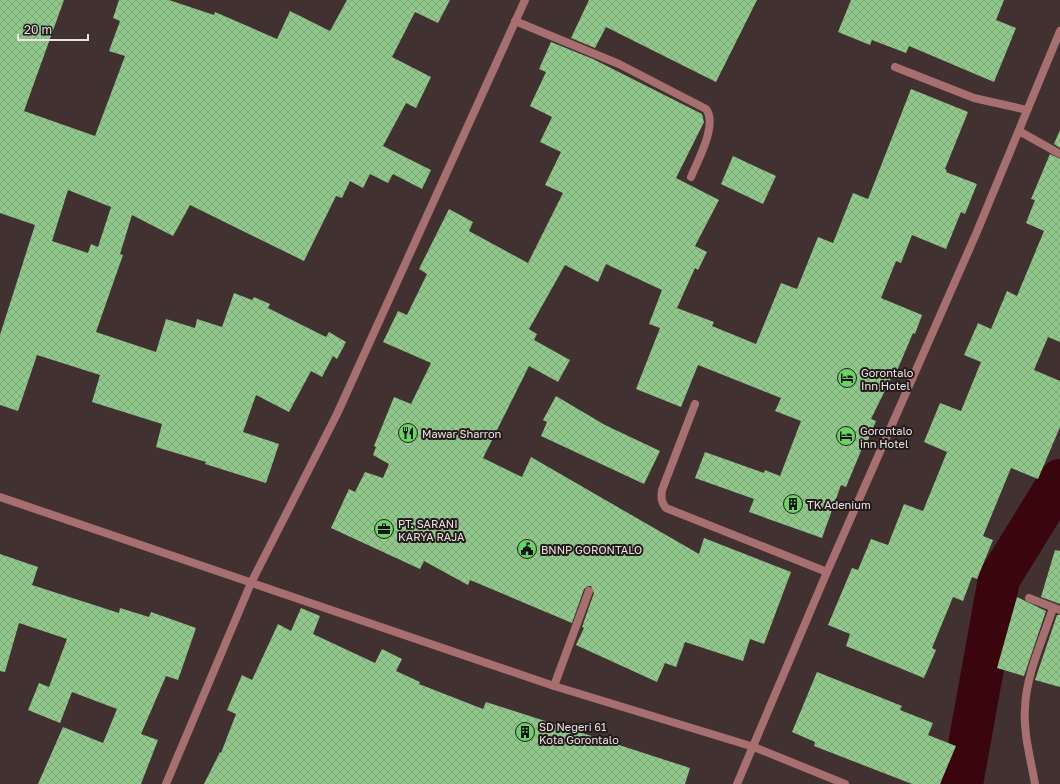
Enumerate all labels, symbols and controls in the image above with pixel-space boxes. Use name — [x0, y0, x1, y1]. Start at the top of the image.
scale bar — [18, 16, 88, 42]
text: 20 m — [24, 22, 52, 37]
place label: Gorontalo Inn Hotel — [861, 366, 914, 392]
hotel icon: Gorontalo Inn Hotel — [836, 367, 858, 389]
restaurant icon: Mawar Sharron — [397, 422, 419, 444]
place label: Gorontalo inn Hotel — [860, 424, 913, 450]
hotel icon: Gorontalo inn Hotel — [835, 425, 857, 447]
place label: Mawar Sharron — [422, 427, 501, 440]
building icon: TK Adenium — [782, 493, 804, 515]
place label: TK Adenium — [807, 498, 871, 511]
place label: PT. SARANI KARYA RAJA — [398, 517, 465, 543]
office icon: PT. SARANI KARYA RAJA — [373, 518, 395, 540]
public building icon: BNNP GORONTALO — [516, 538, 538, 560]
place label: BNNP GORONTALO — [541, 543, 642, 556]
place label: SD Negeri 61 Kota Gorontalo — [539, 720, 619, 746]
building icon: SD Negeri 61 Kota Gorontalo — [514, 721, 536, 743]

